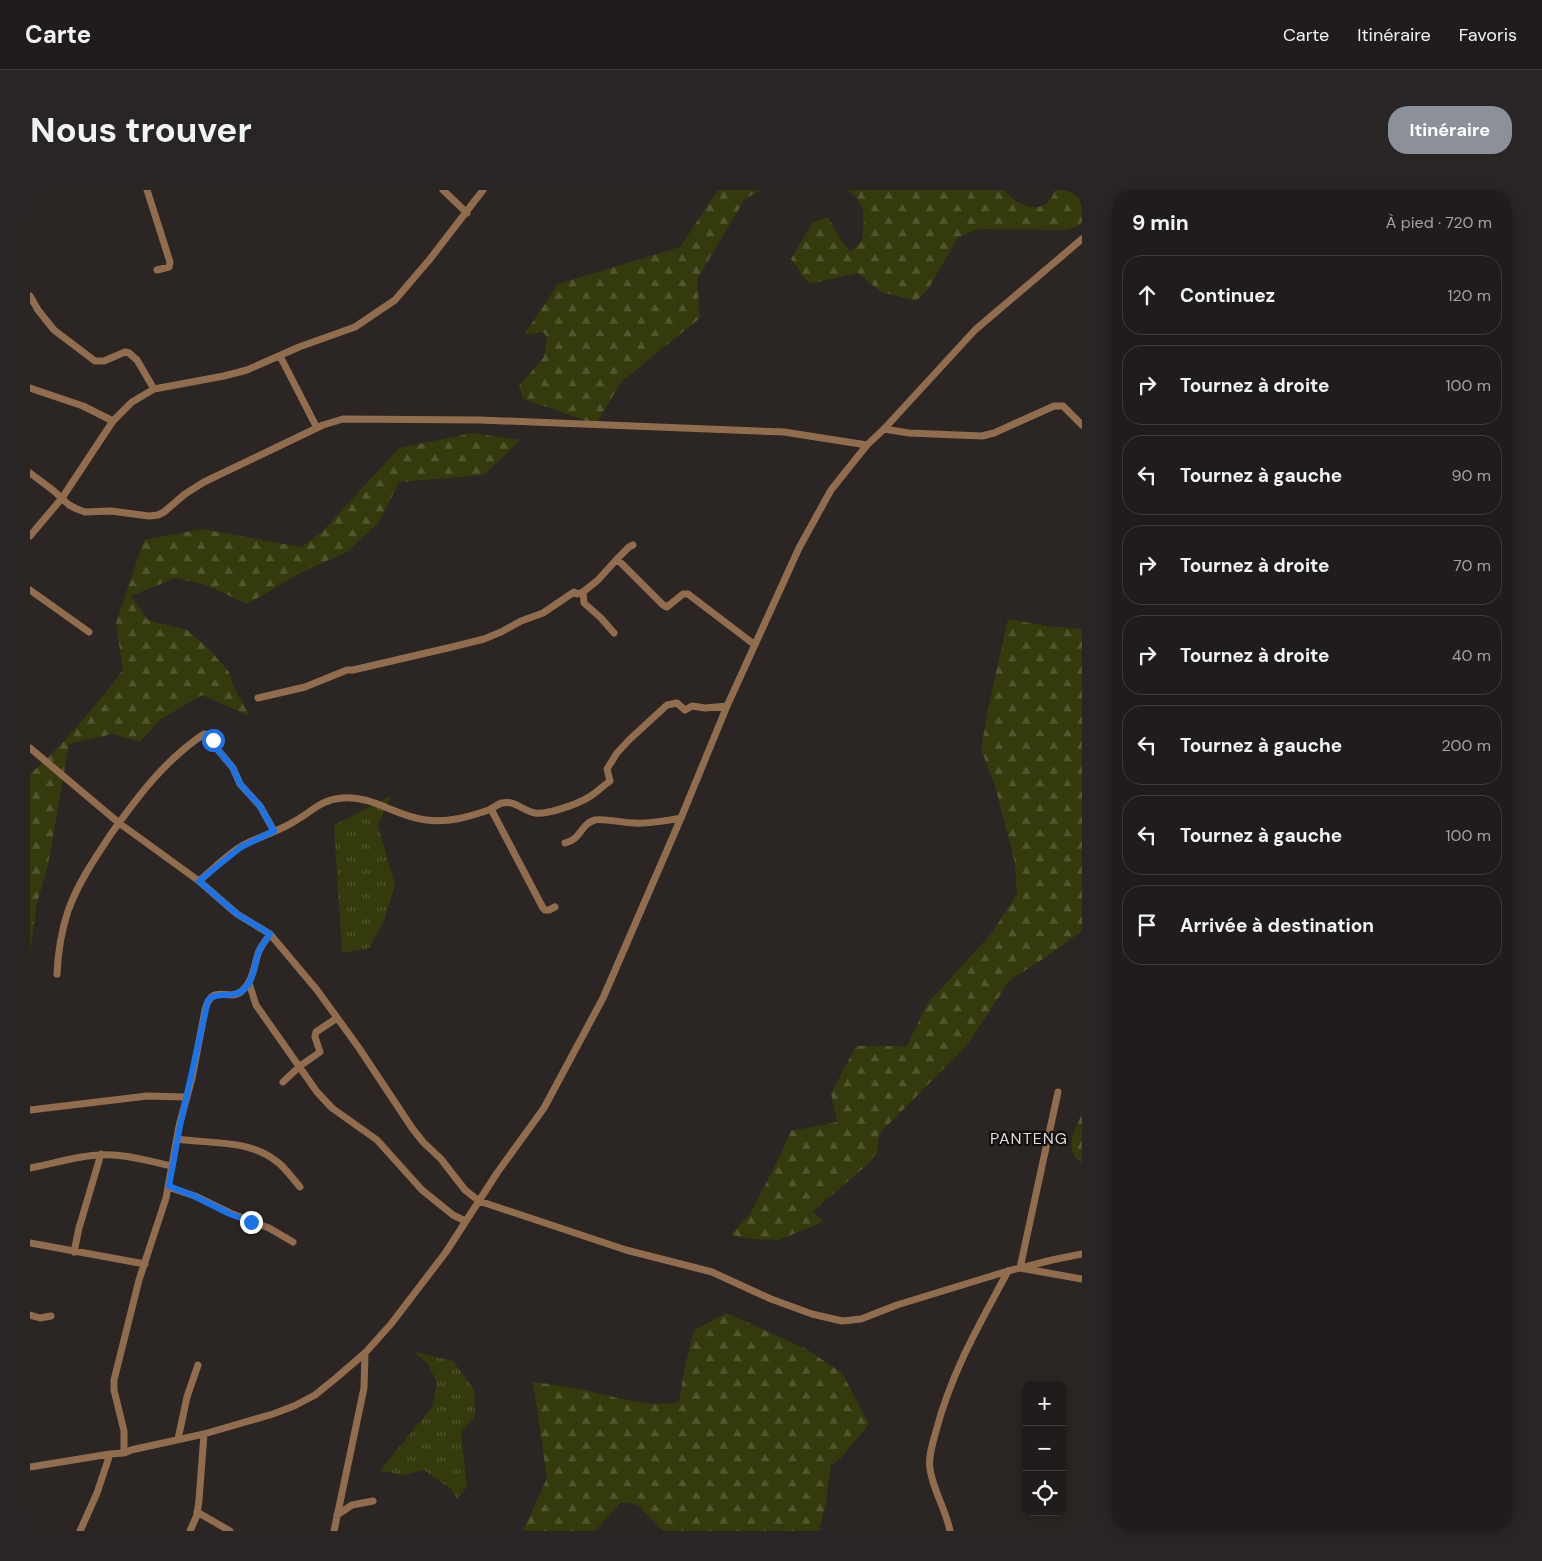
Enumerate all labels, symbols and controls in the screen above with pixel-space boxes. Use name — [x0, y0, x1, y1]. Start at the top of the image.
text: Carte — [25, 19, 91, 50]
text: Carte — [1283, 23, 1329, 47]
text: Itinéraire — [1357, 23, 1431, 47]
text: Favoris — [1459, 23, 1517, 47]
button: Itinéraire — [1388, 106, 1512, 154]
text: Nous trouver — [30, 107, 252, 153]
text: 9 min — [1132, 209, 1189, 237]
text: À pied · 720 m — [1386, 212, 1492, 233]
icon: ahead — [1133, 281, 1161, 309]
text: Continuez — [1180, 283, 1275, 308]
text: 120 m — [1447, 285, 1491, 306]
icon: right — [1133, 371, 1161, 399]
text: Tournez à droite — [1180, 373, 1330, 398]
text: 100 m — [1446, 375, 1491, 396]
icon: left — [1133, 461, 1161, 489]
text: Tournez à gauche — [1180, 463, 1342, 488]
text: 90 m — [1451, 465, 1491, 486]
icon: right — [1133, 551, 1161, 579]
text: Tournez à droite — [1180, 553, 1330, 578]
text: 70 m — [1453, 555, 1491, 576]
icon: right — [1133, 641, 1161, 669]
text: Tournez à droite — [1180, 643, 1330, 668]
text: 40 m — [1452, 645, 1491, 666]
route start — [202, 729, 225, 752]
icon: left — [1133, 731, 1161, 759]
text: Tournez à gauche — [1180, 733, 1342, 758]
text: 200 m — [1442, 735, 1491, 756]
icon: left — [1133, 821, 1161, 849]
text: Tournez à gauche — [1180, 823, 1342, 848]
text: 100 m — [1446, 825, 1491, 846]
icon: arrive — [1133, 911, 1161, 939]
text: Arrivée à destination — [1180, 913, 1374, 938]
district label: PANTENG — [990, 1128, 1068, 1149]
route end — [240, 1211, 263, 1234]
map controls — [1022, 1381, 1067, 1516]
button: + — [1022, 1381, 1067, 1426]
button: − — [1022, 1426, 1067, 1471]
button: locate — [1022, 1471, 1067, 1516]

